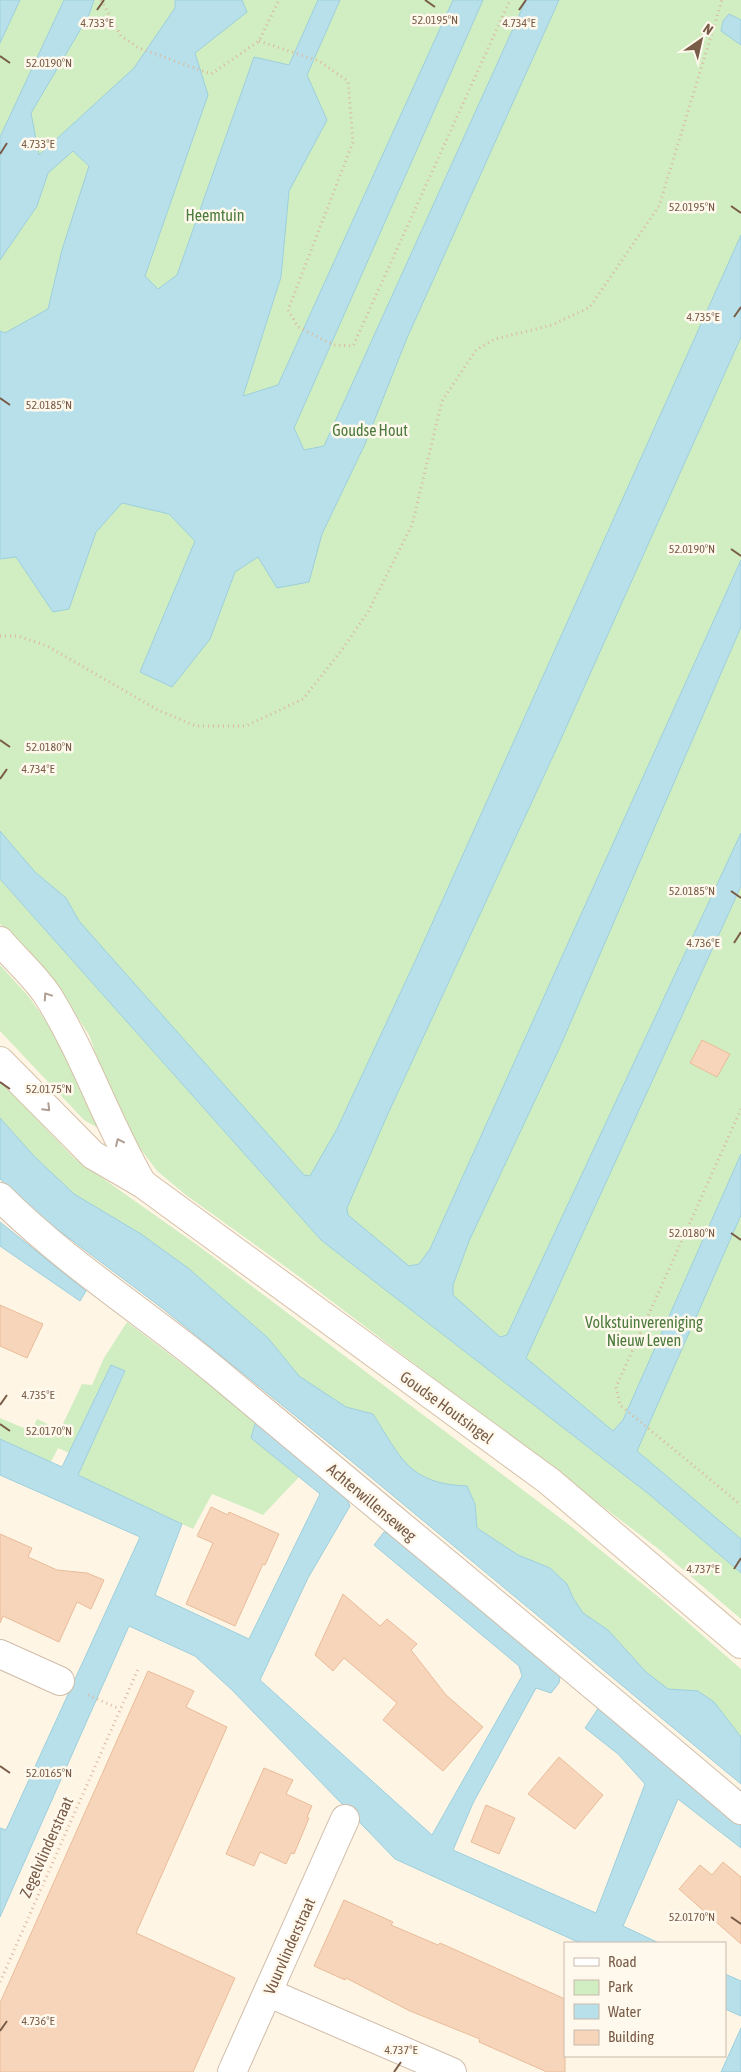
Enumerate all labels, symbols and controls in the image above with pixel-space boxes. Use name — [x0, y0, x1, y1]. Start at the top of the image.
text: 52.0195°N — [412, 13, 458, 27]
north arrow — [676, 15, 726, 65]
text: 4.733°E — [80, 16, 114, 30]
text: 4.734°E — [502, 16, 536, 30]
text: N — [700, 20, 716, 38]
text: 52.0190°N — [26, 56, 72, 70]
text: 4.733°E — [21, 137, 55, 151]
text: 52.0195°N — [669, 200, 715, 214]
park label: Heemtuin — [185, 206, 245, 224]
text: 4.735°E — [686, 310, 720, 324]
text: 52.0185°N — [26, 398, 72, 412]
park label: Goudse Hout — [332, 421, 408, 439]
text: 52.0190°N — [669, 542, 715, 556]
text: 52.0180°N — [26, 740, 72, 754]
text: 4.734°E — [21, 762, 55, 776]
text: 52.0185°N — [669, 884, 715, 898]
text: 4.736°E — [686, 936, 720, 950]
one-way arrow — [44, 993, 53, 1002]
text: 52.0175°N — [26, 1082, 72, 1096]
one-way arrow — [41, 1102, 50, 1111]
one-way arrow — [114, 1138, 125, 1147]
text: 52.0180°N — [669, 1226, 715, 1240]
park label: Volkstuinvereniging Nieuw Leven — [585, 1313, 703, 1349]
street label: Goudse Houtsingel — [396, 1367, 498, 1448]
text: 4.735°E — [21, 1388, 55, 1402]
text: 52.0170°N — [26, 1424, 72, 1438]
street label: Achterwillenseweg — [323, 1459, 420, 1545]
text: 4.737°E — [686, 1562, 720, 1576]
text: 52.0165°N — [26, 1766, 72, 1780]
street label: Zegelvlinderstraat — [16, 1793, 77, 1901]
street label: Vuurvlinderstraat — [260, 1895, 318, 1997]
text: 52.0170°N — [669, 1910, 715, 1924]
legend — [564, 1942, 726, 2057]
text: Road — [608, 1953, 637, 1970]
text: Park — [608, 1978, 633, 1995]
text: Water — [608, 2003, 641, 2020]
text: 4.736°E — [21, 2014, 55, 2028]
text: Building — [608, 2028, 654, 2045]
text: 4.737°E — [384, 2043, 418, 2057]

